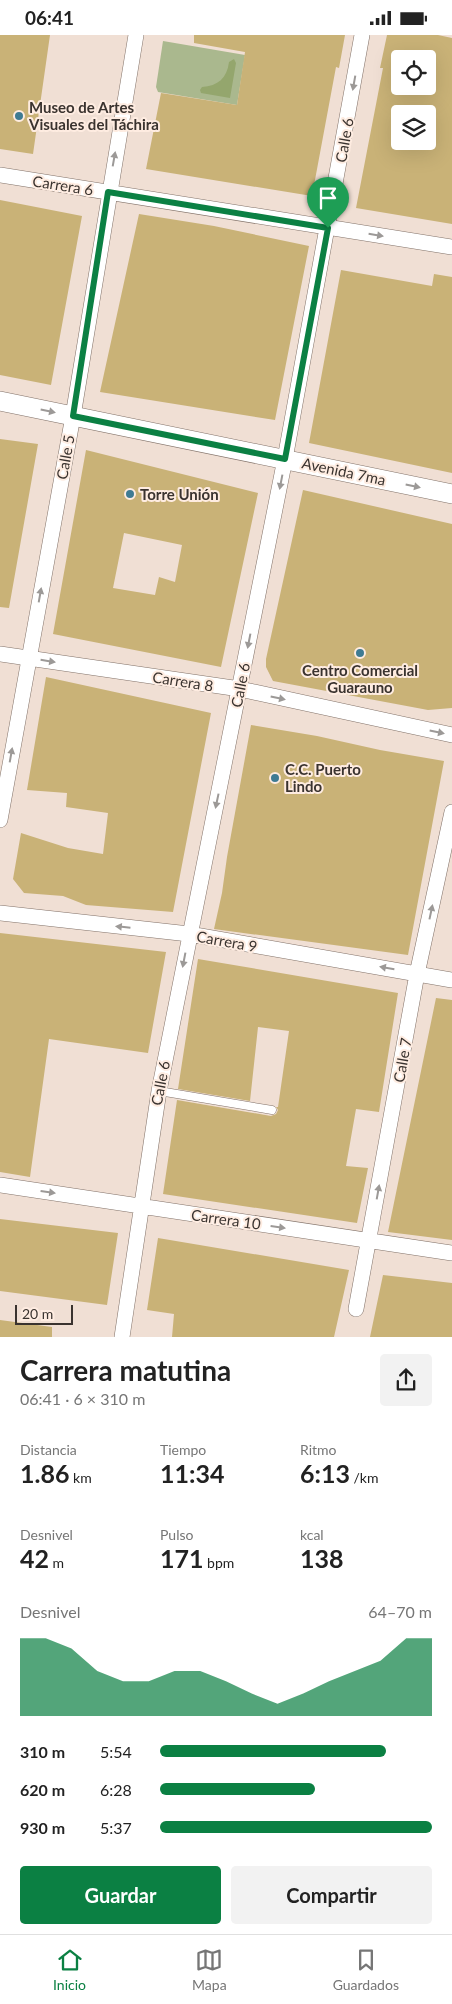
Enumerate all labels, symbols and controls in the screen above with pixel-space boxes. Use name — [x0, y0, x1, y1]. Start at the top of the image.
text: 06:41 — [25, 6, 74, 29]
map controls — [391, 50, 436, 150]
button: locate — [391, 50, 436, 95]
one-way arrow — [349, 75, 357, 91]
place label: Museo de Artes Visuales del Táchira — [28, 98, 159, 133]
button: layers — [391, 105, 436, 150]
marker: Museo de Artes Visuales del Táchira — [13, 110, 25, 122]
street label: Calle 6 — [331, 116, 357, 164]
one-way arrow — [111, 150, 119, 166]
street label: Carrera 6 — [31, 171, 95, 199]
pin — [307, 177, 349, 228]
icon: arrive — [314, 184, 342, 212]
one-way arrow — [369, 232, 385, 240]
one-way arrow — [40, 407, 56, 415]
street label: Calle 5 — [52, 433, 78, 481]
street label: Avenida 7ma — [300, 453, 388, 489]
one-way arrow — [276, 474, 284, 490]
one-way arrow — [405, 482, 420, 490]
place label: Torre Unión — [140, 485, 219, 503]
marker: Torre Unión — [124, 488, 136, 500]
one-way arrow — [36, 586, 44, 602]
one-way arrow — [245, 634, 253, 649]
marker: Centro Comercial Guarauno — [354, 647, 366, 659]
one-way arrow — [41, 657, 57, 665]
street label: Calle 6 — [227, 661, 253, 709]
place label: Centro Comercial Guarauno — [302, 661, 418, 696]
street label: Carrera 8 — [151, 667, 215, 695]
one-way arrow — [270, 694, 286, 702]
one-way arrow — [429, 728, 444, 736]
one-way arrow — [8, 746, 16, 762]
place label: C.C. Puerto Lindo — [285, 760, 361, 795]
marker: C.C. Puerto Lindo — [269, 772, 281, 784]
one-way arrow — [212, 793, 220, 809]
one-way arrow — [427, 904, 435, 920]
one-way arrow — [114, 923, 130, 931]
street label: Carrera 9 — [195, 927, 259, 955]
one-way arrow — [180, 952, 188, 967]
one-way arrow — [378, 964, 394, 972]
street label: Calle 7 — [389, 1036, 415, 1084]
street label: Calle 6 — [147, 1059, 173, 1107]
one-way arrow — [374, 1184, 382, 1200]
one-way arrow — [41, 1189, 57, 1197]
street label: Carrera 10 — [190, 1205, 262, 1233]
one-way arrow — [271, 1223, 287, 1231]
scale bar — [15, 1301, 72, 1325]
text: 20 m — [22, 1305, 53, 1322]
text: Carrera matutina — [20, 1353, 231, 1387]
button: share — [380, 1354, 432, 1406]
text: 06:41 · 6 × 310 m — [20, 1389, 145, 1408]
text: Distancia — [20, 1441, 77, 1458]
text: Tiempo — [160, 1441, 206, 1458]
text: Ritmo — [300, 1441, 337, 1458]
text: 1.86 — [20, 1458, 69, 1488]
text: 11:34 — [160, 1458, 224, 1488]
text: 6:13 — [300, 1458, 350, 1488]
text: km — [69, 1469, 92, 1486]
text: /km — [350, 1469, 379, 1486]
text: Desnivel — [20, 1526, 73, 1543]
text: Pulso — [160, 1526, 193, 1543]
text: kcal — [300, 1526, 324, 1543]
text: 42 — [20, 1543, 49, 1573]
text: 171 — [160, 1543, 204, 1573]
text: 138 — [300, 1543, 344, 1573]
text: m — [49, 1554, 64, 1571]
text: bpm — [204, 1554, 234, 1571]
text: Desnivel — [20, 1602, 80, 1621]
text: 64–70 m — [368, 1602, 432, 1621]
text: 310 m — [20, 1742, 65, 1761]
text: 5:54 — [100, 1742, 132, 1761]
text: 620 m — [20, 1780, 65, 1799]
text: 6:28 — [100, 1780, 132, 1799]
text: 930 m — [20, 1818, 65, 1837]
text: 5:37 — [100, 1818, 132, 1837]
button: Guardar — [20, 1866, 221, 1924]
button: Compartir — [231, 1866, 432, 1924]
tab: Inicio — [53, 1946, 86, 1993]
tab: Mapa — [192, 1946, 227, 1993]
tab: Guardados — [333, 1946, 399, 1993]

